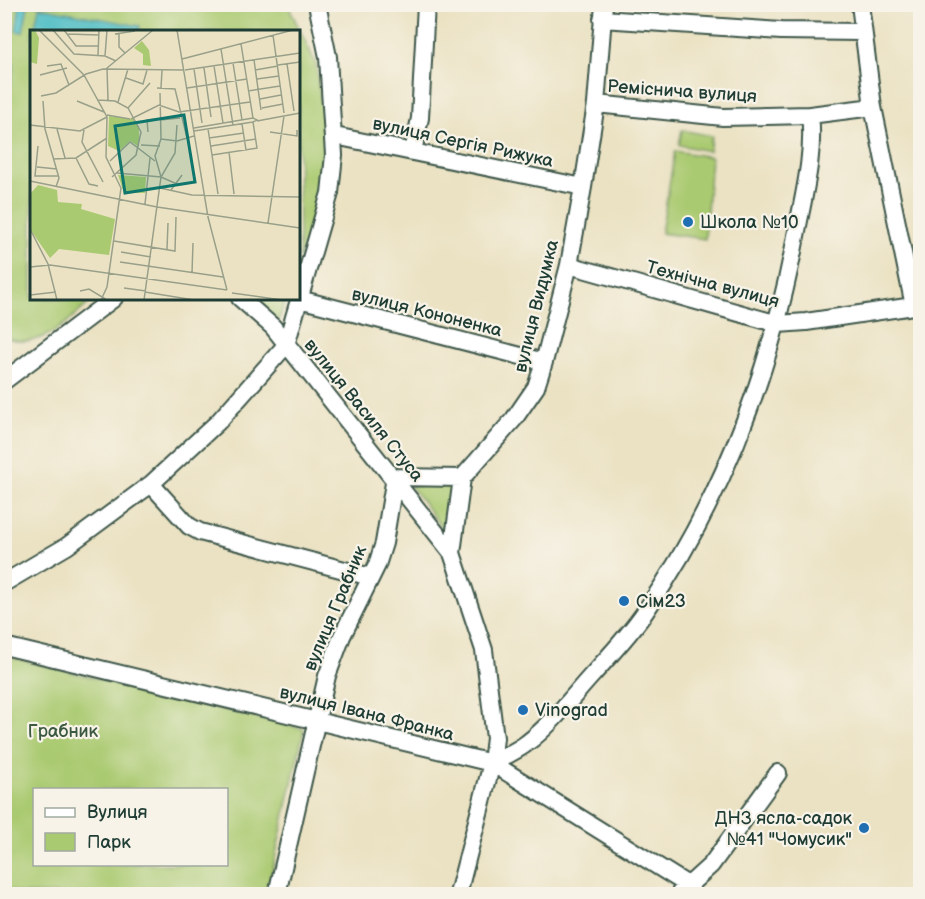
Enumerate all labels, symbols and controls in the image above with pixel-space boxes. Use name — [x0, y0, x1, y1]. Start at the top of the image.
inset map — [30, 30, 300, 300]
street label: Реміснича вулиця — [606, 76, 758, 107]
street label: вулиця Сергія Рижука — [371, 113, 556, 172]
place label: Школа №10 — [700, 212, 799, 233]
marker: Школа №10 — [681, 215, 695, 229]
street label: вулиця Видумка — [510, 237, 563, 375]
street label: Технічна вулиця — [644, 257, 782, 312]
street label: вулиця Кононенка — [349, 284, 505, 341]
street label: вулиця Василя Стуса — [300, 335, 428, 486]
street label: вулиця Грабник — [300, 542, 371, 674]
place label: Сім23 — [636, 591, 686, 612]
marker: Сім23 — [617, 594, 631, 608]
street label: вулиця Івана Франка — [277, 682, 457, 745]
place label: Vinograd — [535, 700, 608, 721]
marker: Vinograd — [516, 703, 530, 717]
park label: Грабник — [28, 721, 99, 742]
legend — [33, 788, 228, 866]
text: Вулиця — [87, 802, 148, 823]
place label: ДНЗ ясла-садок №41 "Чомусик" — [715, 808, 852, 850]
marker: ДНЗ ясла-садок №41 "Чомусик" — [857, 821, 871, 835]
text: Парк — [87, 832, 131, 853]

